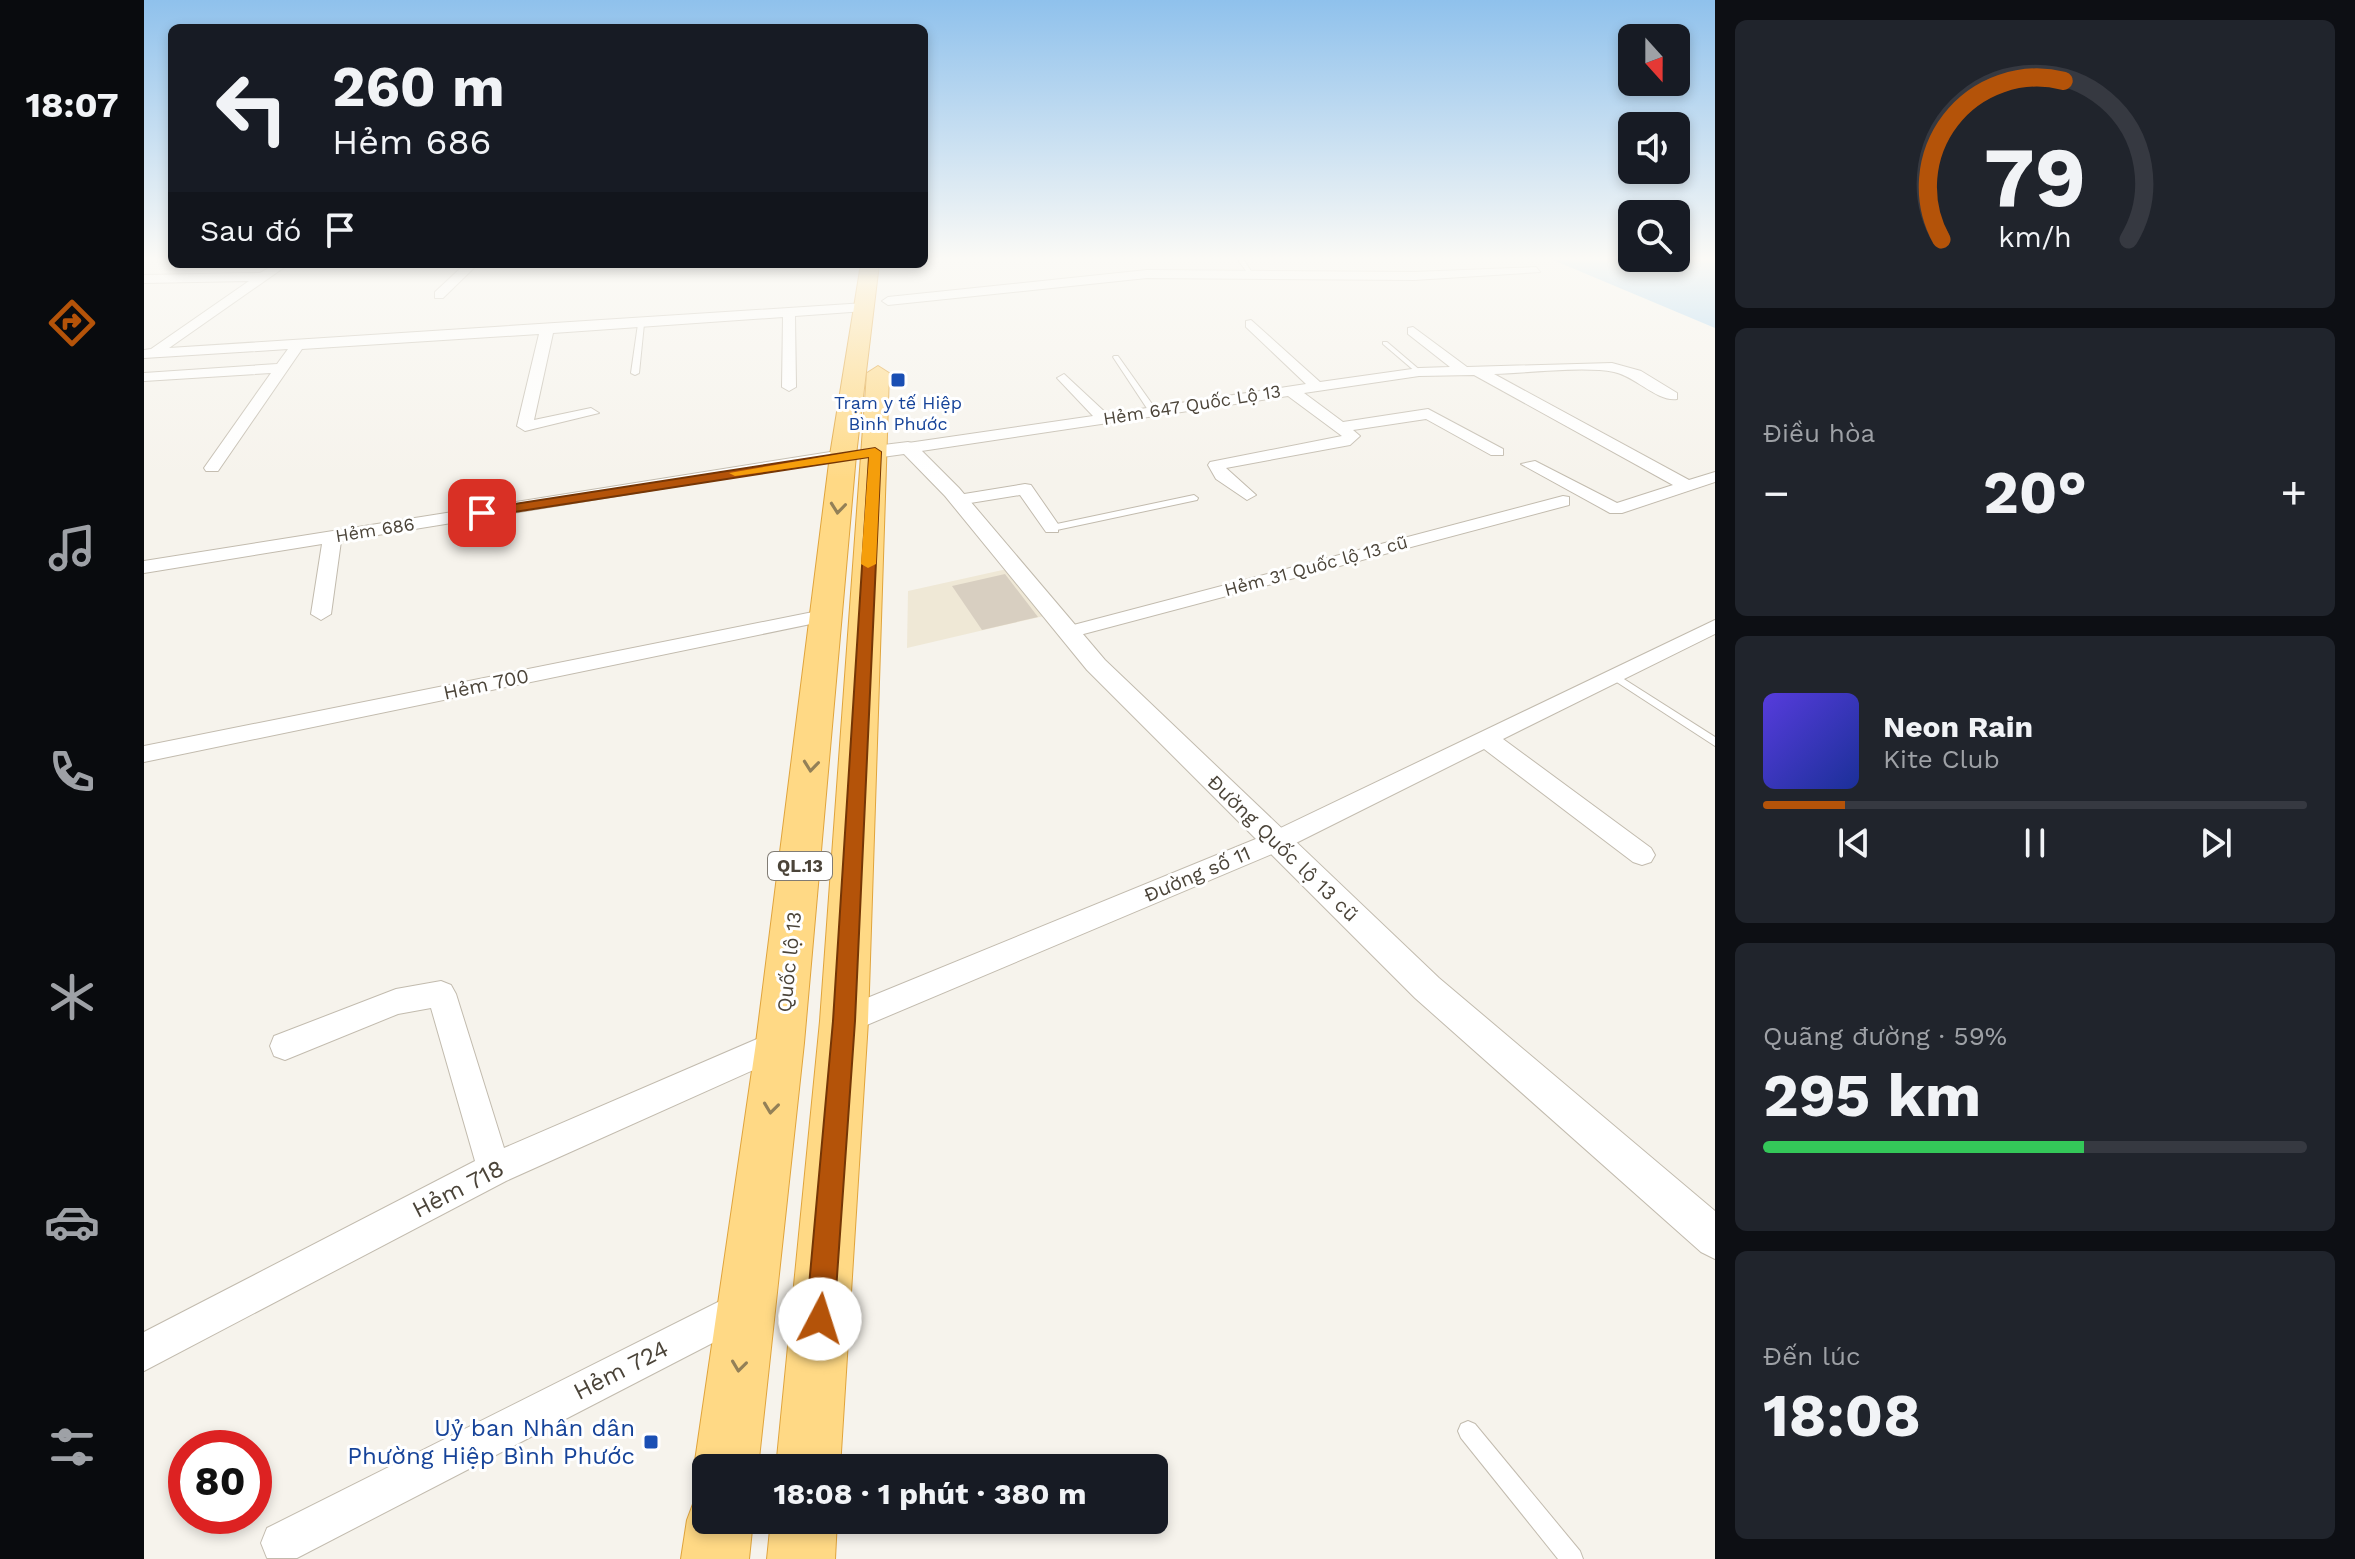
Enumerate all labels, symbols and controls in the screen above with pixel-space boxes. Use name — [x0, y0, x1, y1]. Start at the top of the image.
north arrow — [1618, 24, 1690, 96]
map controls — [1618, 24, 1690, 272]
text: 260 m — [332, 54, 505, 120]
icon: left — [200, 56, 304, 160]
text: 18:07 — [25, 84, 119, 126]
button: sound — [1618, 112, 1690, 184]
text: Hẻm 686 — [332, 121, 491, 163]
text: 79 — [1984, 128, 2086, 225]
button: search — [1618, 200, 1690, 272]
icon: arrive — [318, 208, 362, 252]
text: Sau đó — [200, 213, 302, 248]
text: km/h — [1998, 220, 2072, 254]
icon: directions — [44, 295, 100, 351]
marker: Trạm y tế Hiệp Bình Phước — [889, 371, 907, 389]
street label: Hẻm 647 Quốc Lộ 13 — [1102, 380, 1282, 429]
place label: Trạm y tế Hiệp Bình Phước — [834, 392, 962, 434]
text: Điều hòa — [1763, 418, 1875, 448]
text: 20° — [1983, 457, 2087, 528]
text: − — [1763, 467, 1790, 519]
text: + — [2280, 467, 2307, 519]
pin — [448, 479, 516, 547]
icon: arrive — [460, 491, 504, 535]
one-way arrow — [830, 502, 847, 515]
street label: Hẻm 686 — [334, 513, 416, 546]
icon: music — [44, 520, 100, 576]
street label: Hẻm 31 Quốc lộ 13 cũ — [1222, 531, 1410, 600]
street label: Hẻm 700 — [441, 663, 531, 705]
text: Neon Rain — [1883, 709, 2033, 744]
icon: phone — [44, 744, 100, 800]
text: Kite Club — [1883, 744, 2000, 774]
one-way arrow — [802, 760, 819, 773]
street label: Đường Quốc lộ 13 cũ — [1203, 770, 1363, 926]
icon: previous — [1832, 821, 1876, 865]
icon: pause — [2013, 821, 2057, 865]
icon: next — [2194, 821, 2238, 865]
street label: Đường số 11 — [1140, 841, 1254, 907]
road number: QL.13 — [768, 852, 832, 880]
street label: Quốc lộ 13 — [772, 910, 806, 1014]
icon: climate — [44, 969, 100, 1025]
text: Quãng đường · 59% — [1763, 1021, 2007, 1051]
text: 295 km — [1763, 1060, 1981, 1131]
one-way arrow — [763, 1102, 780, 1115]
street label: Hẻm 718 — [408, 1154, 508, 1224]
icon: car — [44, 1194, 100, 1250]
position arrow — [778, 1277, 862, 1361]
street label: Hẻm 724 — [569, 1334, 673, 1406]
text: Đến lúc — [1763, 1341, 1861, 1371]
one-way arrow — [730, 1360, 747, 1373]
text: 18:08 — [1763, 1380, 1921, 1451]
place label: Uỷ ban Nhân dân Phường Hiệp Bình Phước — [347, 1414, 635, 1470]
icon: filters — [44, 1419, 100, 1475]
speed limit sign: 80 — [168, 1430, 272, 1534]
marker: Uỷ ban Nhân dân Phường Hiệp Bình Phước — [642, 1433, 660, 1451]
text: 18:08 · 1 phút · 380 m — [774, 1476, 1086, 1511]

